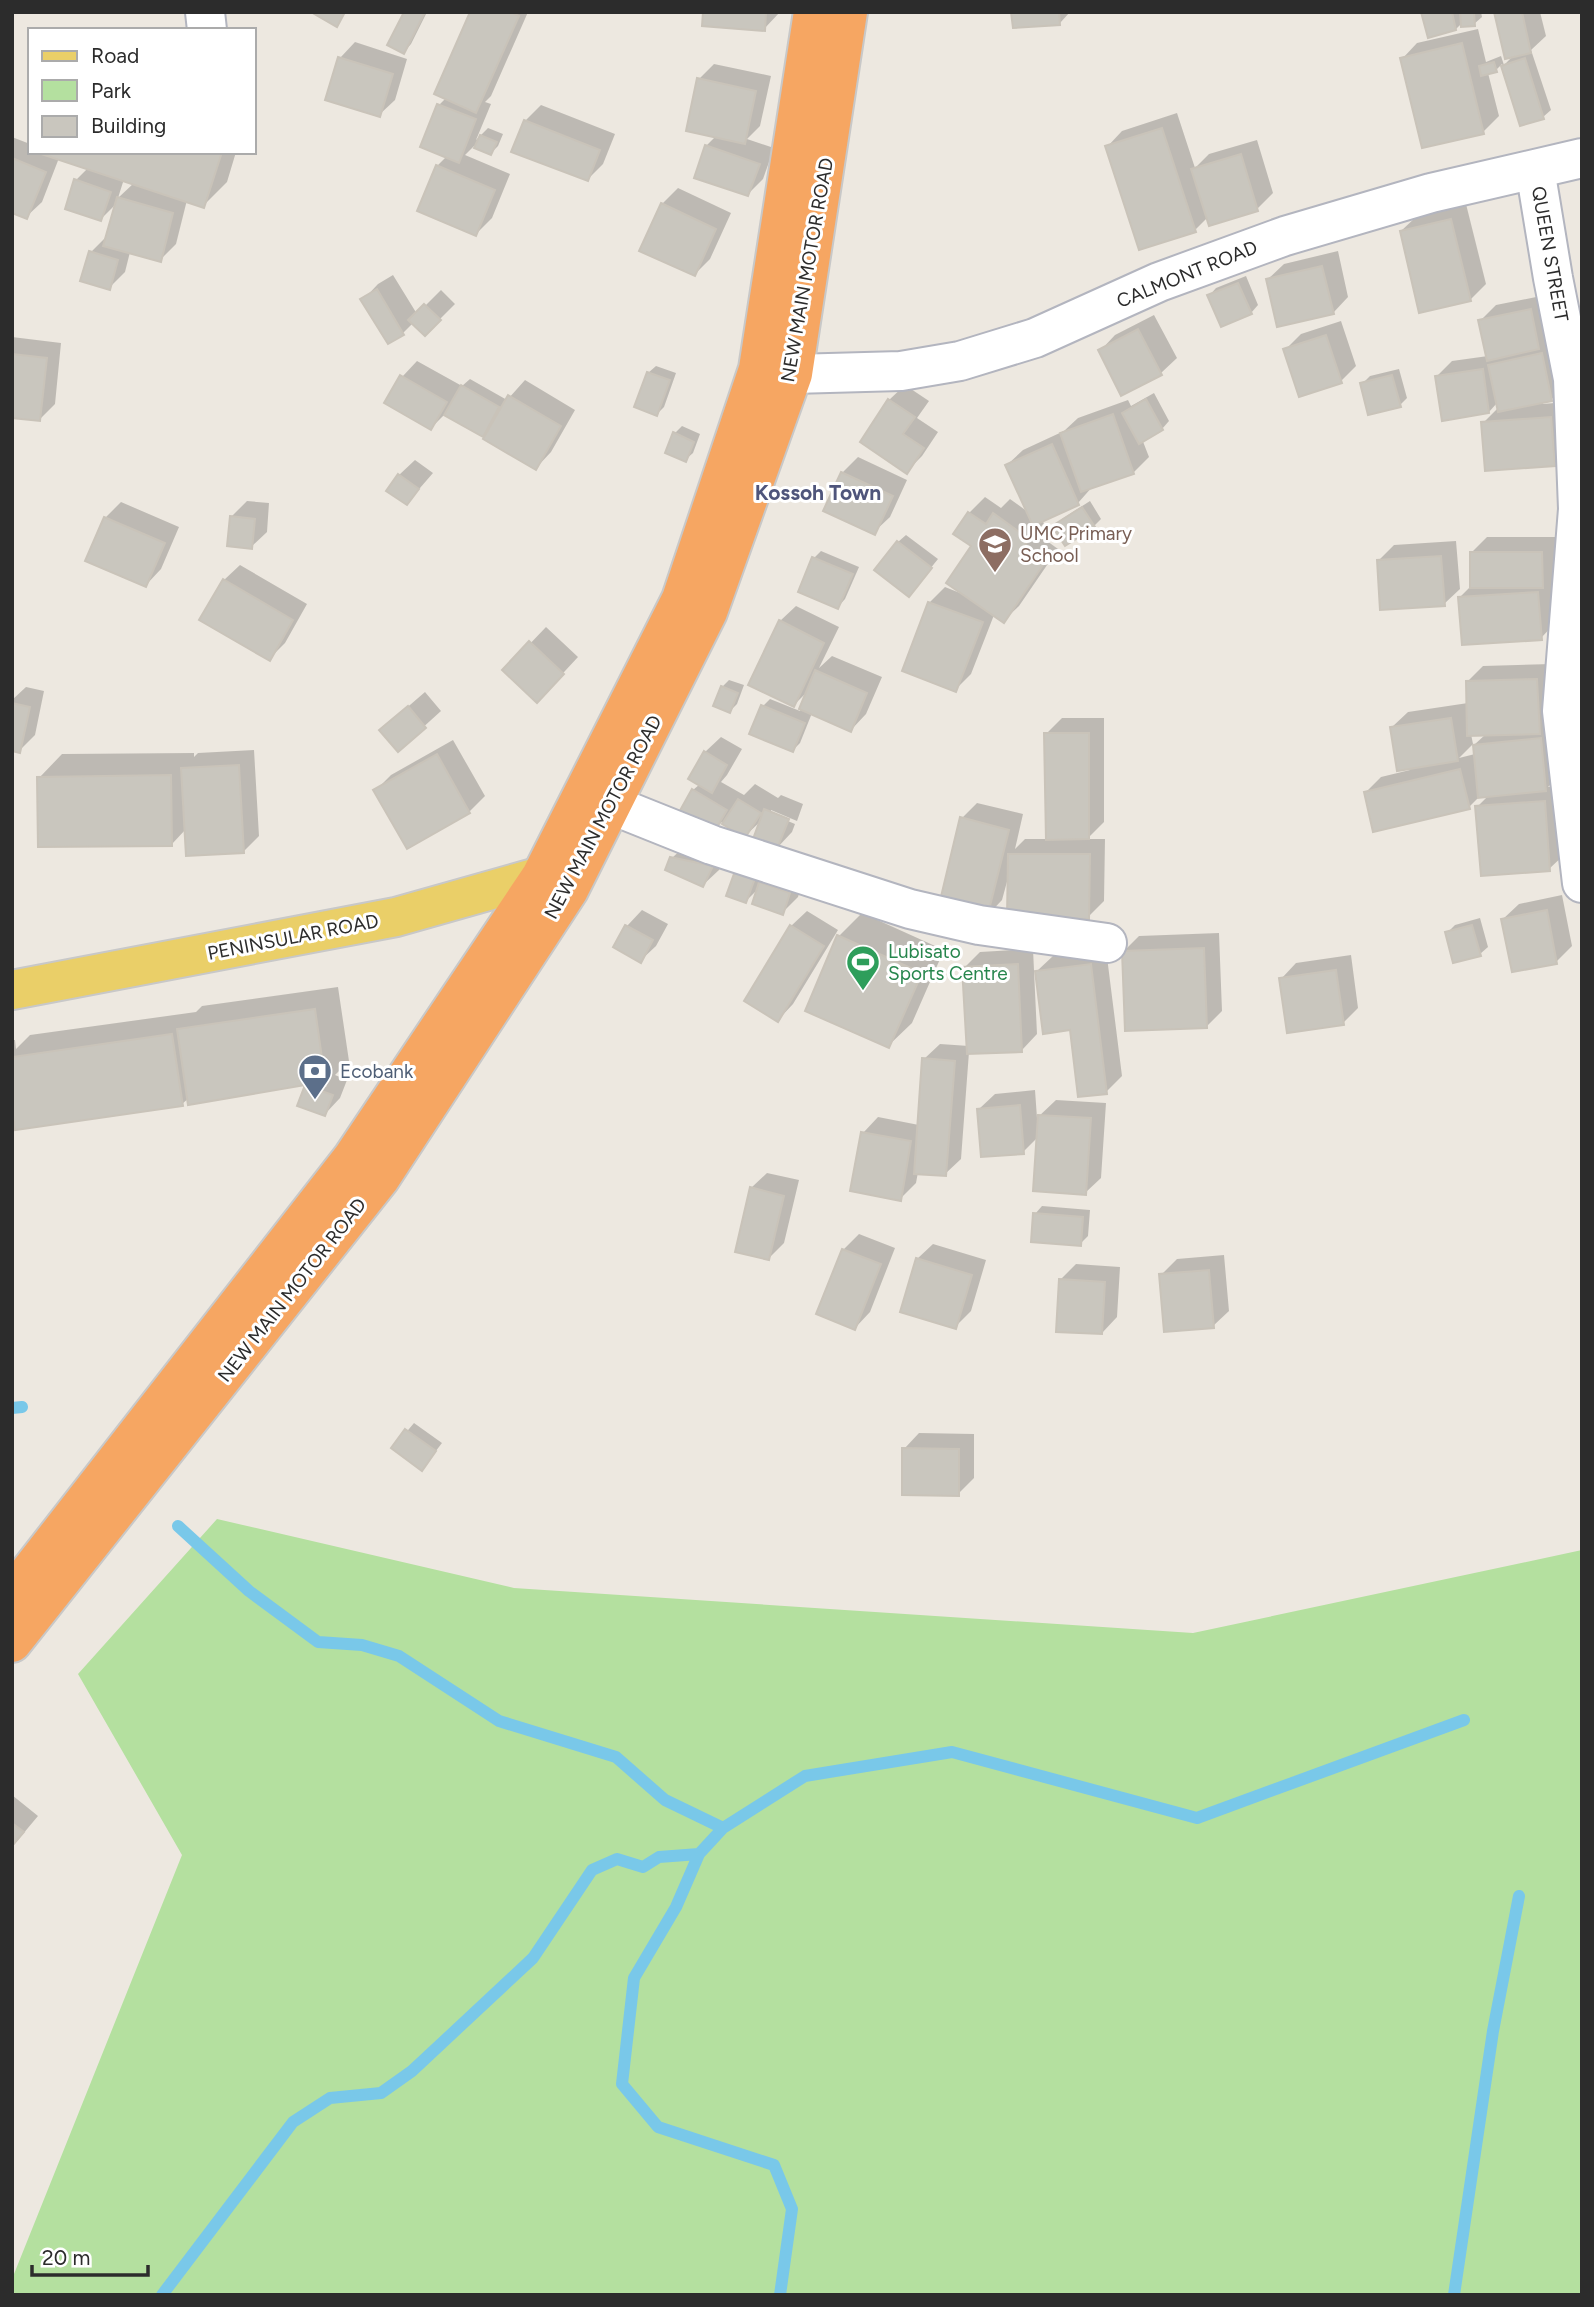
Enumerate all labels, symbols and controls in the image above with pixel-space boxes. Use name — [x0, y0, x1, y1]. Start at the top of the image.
legend — [28, 28, 256, 154]
text: Road — [91, 43, 139, 68]
text: Park — [91, 78, 132, 103]
text: Building — [91, 113, 166, 138]
street label: NEW MAIN MOTOR ROAD — [776, 156, 838, 384]
street label: QUEEN STREET — [1527, 184, 1573, 324]
street label: CALMONT ROAD — [1113, 235, 1261, 313]
district label: Kossoh Town — [755, 480, 881, 505]
place label: UMC Primary School — [1020, 522, 1132, 567]
school or university icon: UMC Primary School — [976, 525, 1014, 574]
street label: NEW MAIN MOTOR ROAD — [539, 711, 667, 923]
street label: PENINSULAR ROAD — [205, 909, 381, 965]
place label: Lubisato Sports Centre — [888, 940, 1008, 985]
sports icon: Lubisato Sports Centre — [844, 943, 882, 992]
bank icon: Ecobank — [296, 1052, 334, 1101]
place label: Ecobank — [340, 1060, 414, 1083]
street label: NEW MAIN MOTOR ROAD — [213, 1193, 371, 1387]
scale bar — [32, 2234, 147, 2278]
text: 20 m — [42, 2245, 90, 2270]

